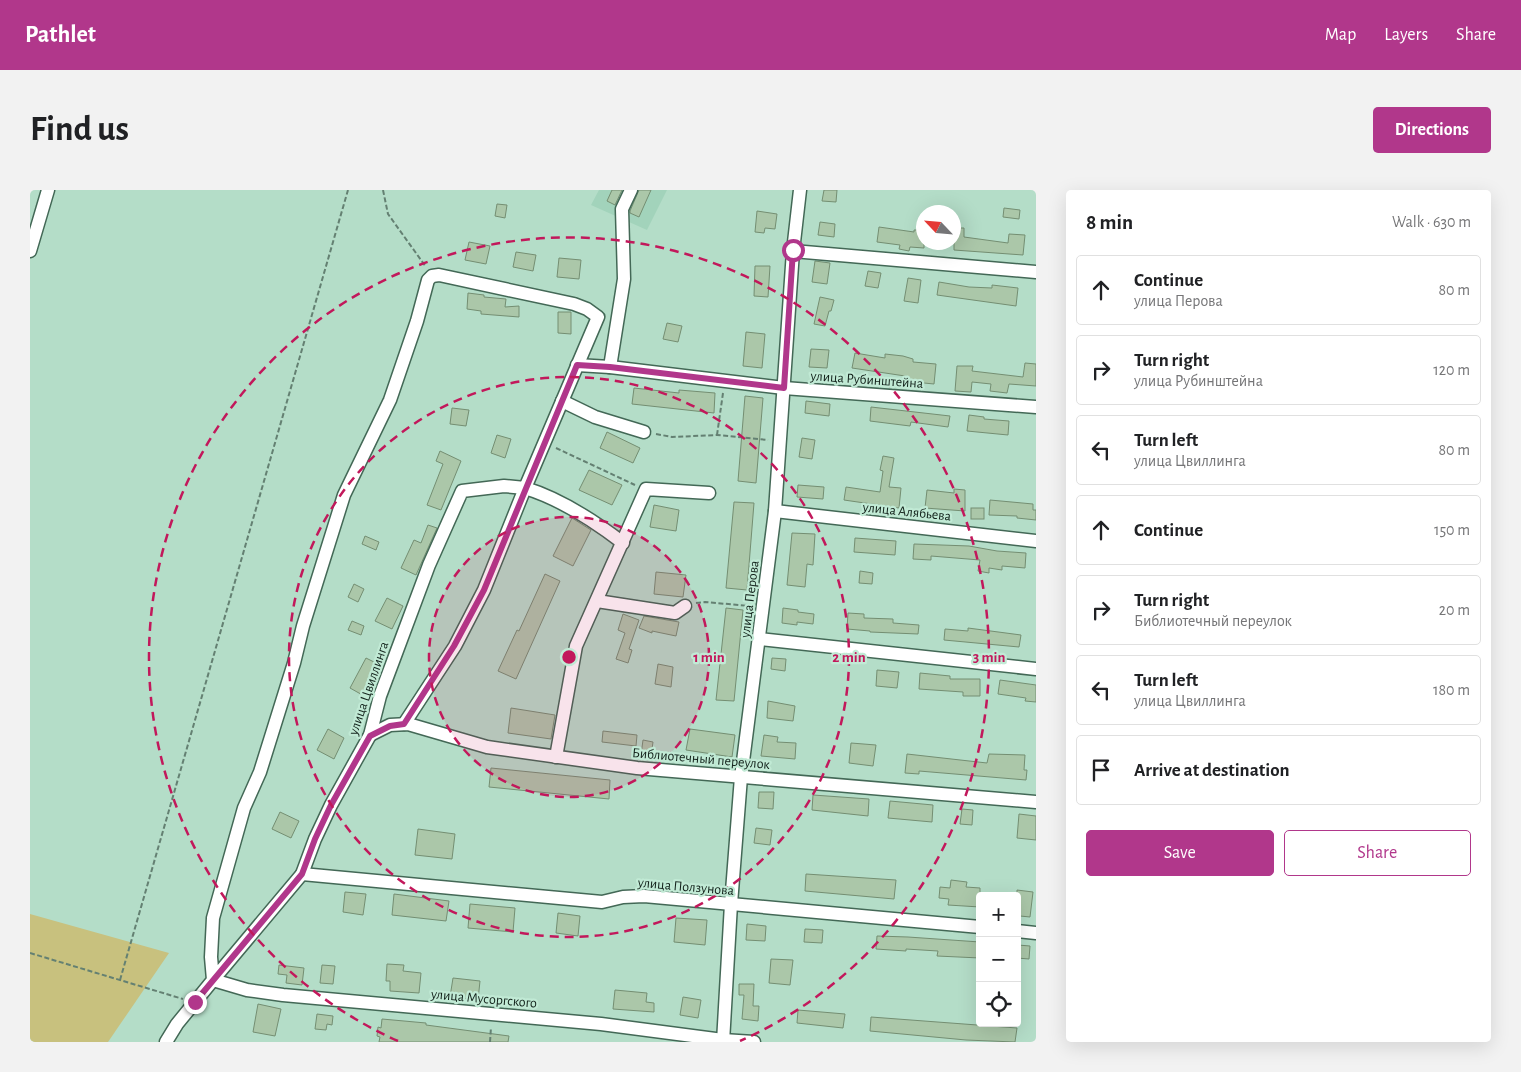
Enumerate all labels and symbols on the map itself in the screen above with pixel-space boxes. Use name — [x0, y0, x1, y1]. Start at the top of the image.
north arrow — [916, 205, 961, 250]
route start — [782, 239, 805, 262]
street label: улица Рубинштейна — [809, 369, 924, 391]
street label: улица Алябьева — [861, 500, 952, 524]
street label: улица Перова — [738, 559, 762, 640]
street label: улица Цвиллинга — [346, 639, 392, 738]
centre of rings — [560, 648, 578, 666]
text: 1 min — [693, 650, 725, 665]
text: 2 min — [832, 650, 866, 665]
text: 3 min — [973, 650, 1005, 665]
street label: Библиотечный переулок — [631, 746, 771, 772]
street label: улица Ползунова — [636, 876, 735, 898]
street label: улица Мусоргского — [429, 987, 538, 1011]
route end — [184, 991, 207, 1014]

